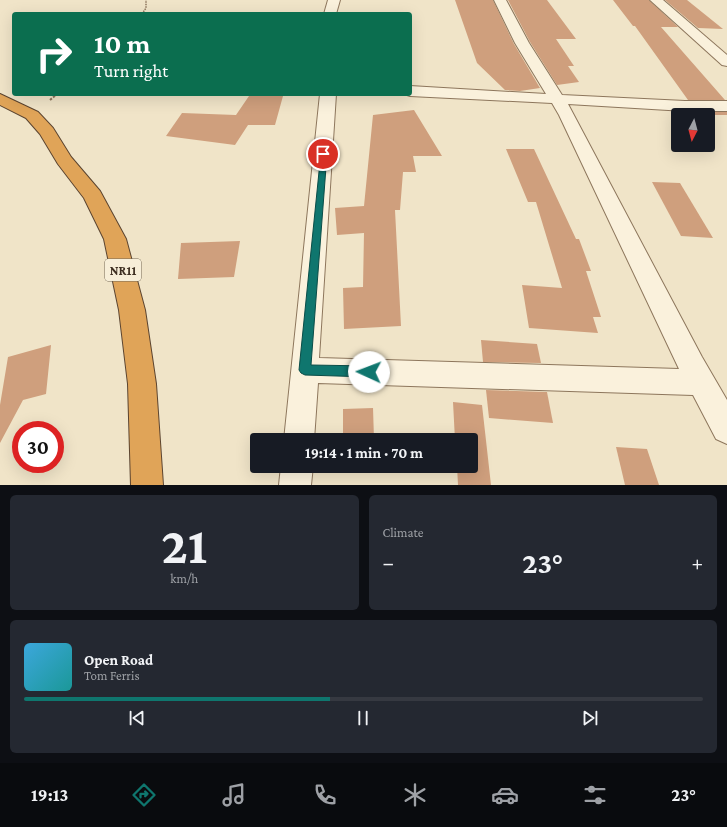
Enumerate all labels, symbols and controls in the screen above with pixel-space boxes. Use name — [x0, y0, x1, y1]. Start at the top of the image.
icon: right — [28, 28, 80, 80]
text: 10 m — [94, 28, 151, 59]
text: Turn right — [94, 61, 168, 81]
north arrow — [671, 108, 715, 152]
map controls — [671, 108, 715, 152]
pin — [306, 137, 340, 171]
icon: arrive — [312, 143, 334, 165]
road number: NR11 — [105, 259, 141, 281]
position arrow — [348, 351, 390, 393]
speed limit sign: 30 — [12, 421, 64, 473]
text: 19:14 · 1 min · 70 m — [305, 445, 423, 461]
text: 21 — [161, 516, 207, 574]
text: Climate — [383, 525, 423, 540]
text: 23° — [522, 546, 563, 579]
text: − — [383, 550, 394, 575]
text: + — [691, 550, 703, 575]
text: km/h — [170, 571, 198, 586]
text: Open Road — [84, 652, 153, 668]
text: Tom Ferris — [84, 668, 139, 683]
icon: previous — [126, 707, 148, 729]
icon: pause — [352, 707, 374, 729]
icon: next — [579, 707, 601, 729]
icon: directions — [130, 781, 158, 809]
icon: music — [220, 781, 248, 809]
icon: phone — [311, 781, 339, 809]
icon: climate — [401, 781, 429, 809]
icon: car — [491, 781, 519, 809]
icon: filters — [581, 781, 609, 809]
text: 19:13 — [31, 785, 68, 805]
text: 23° — [671, 785, 696, 805]

